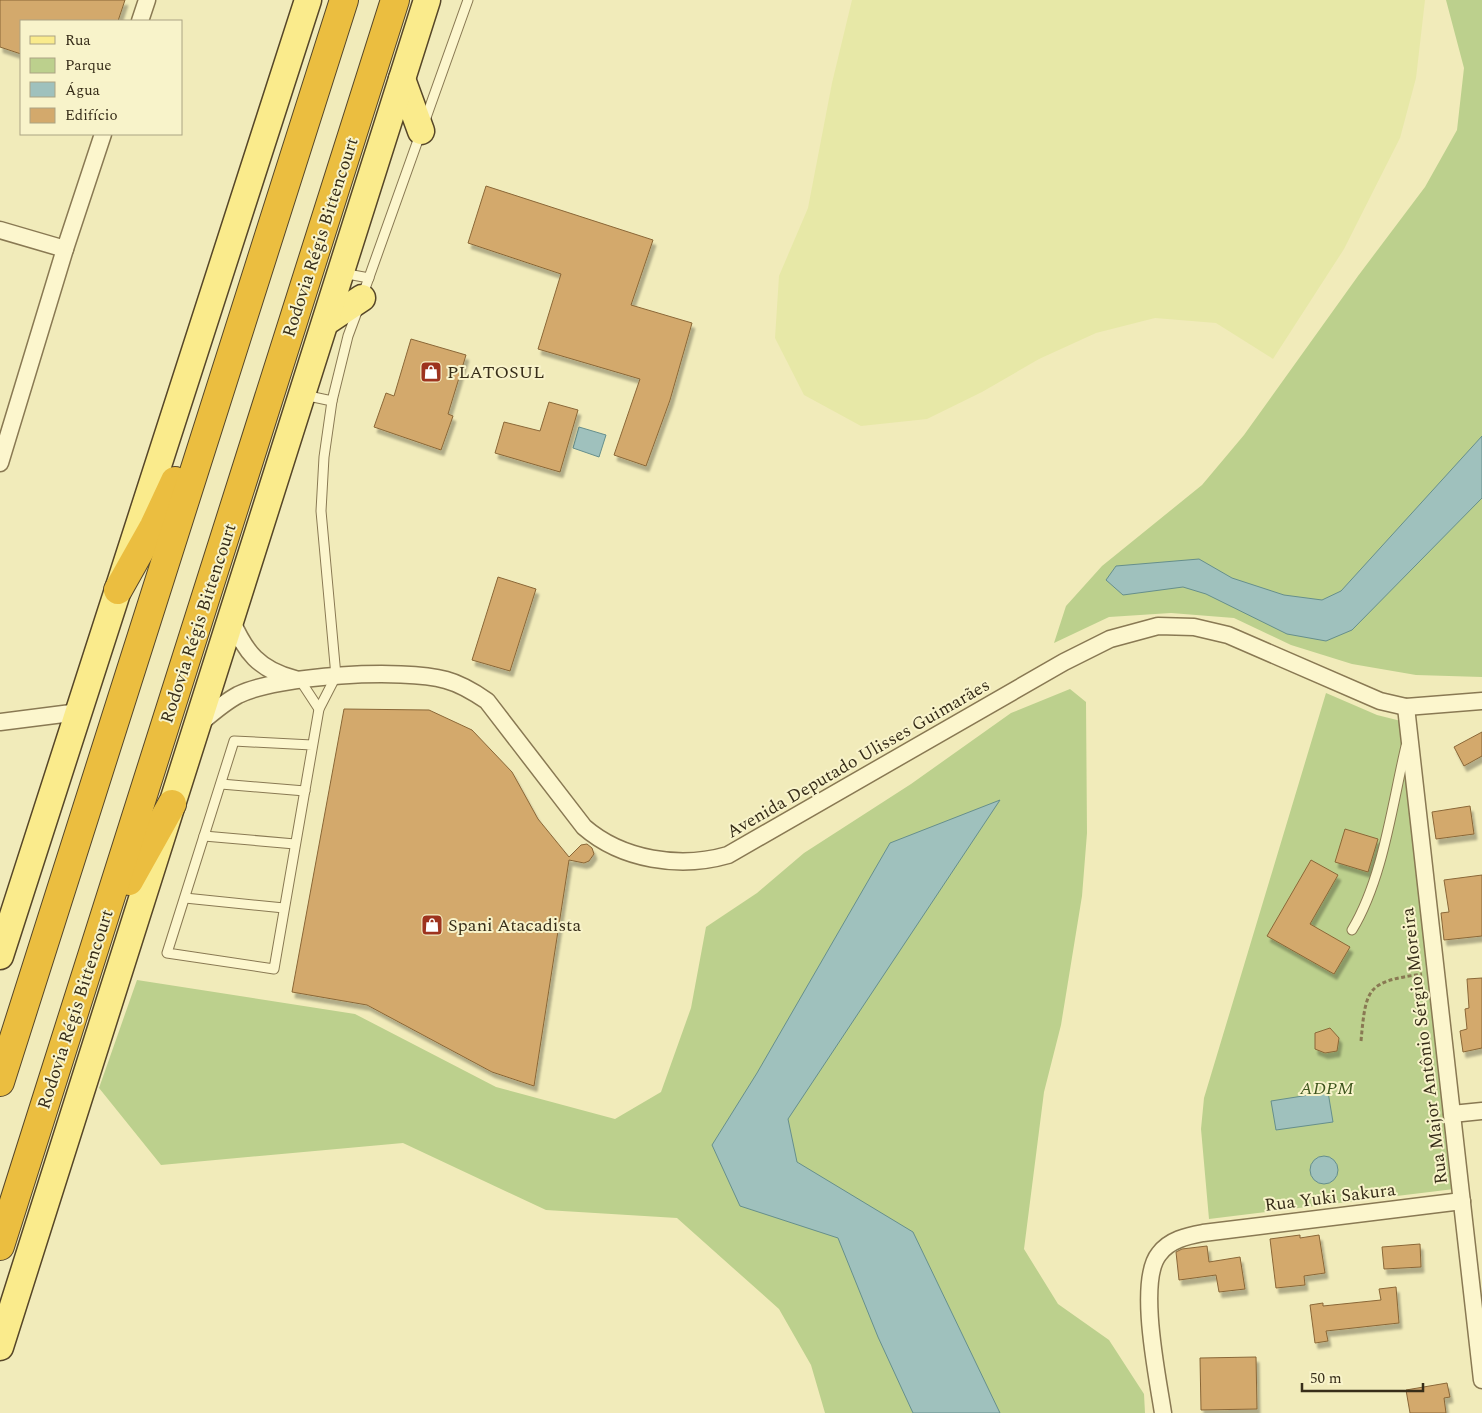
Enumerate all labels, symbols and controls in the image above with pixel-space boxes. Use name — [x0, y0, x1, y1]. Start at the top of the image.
legend — [20, 20, 182, 135]
text: Rua — [65, 29, 91, 52]
text: Parque — [65, 54, 112, 77]
text: Água — [65, 79, 101, 102]
text: Edifício — [65, 104, 118, 127]
street label: Rodovia Régis Bittencourt — [275, 134, 366, 341]
place label: PLATOSUL — [447, 359, 545, 386]
shop icon: PLATOSUL — [419, 360, 443, 384]
street label: Rodovia Régis Bittencourt — [153, 520, 244, 727]
street label: Avenida Deputado Ulisses Guimarães — [722, 672, 995, 845]
street label: Rodovia Régis Bittencourt — [30, 906, 121, 1113]
street label: Rua Major Antônio Sérgio Moreira — [1394, 906, 1455, 1186]
place label: Spani Atacadista — [448, 912, 581, 939]
shop icon: Spani Atacadista — [420, 913, 444, 937]
park label: ADPM — [1299, 1075, 1354, 1102]
street label: Rua Yuki Sakura — [1263, 1176, 1397, 1219]
scale bar — [1302, 1360, 1423, 1392]
text: 50 m — [1310, 1367, 1342, 1390]

